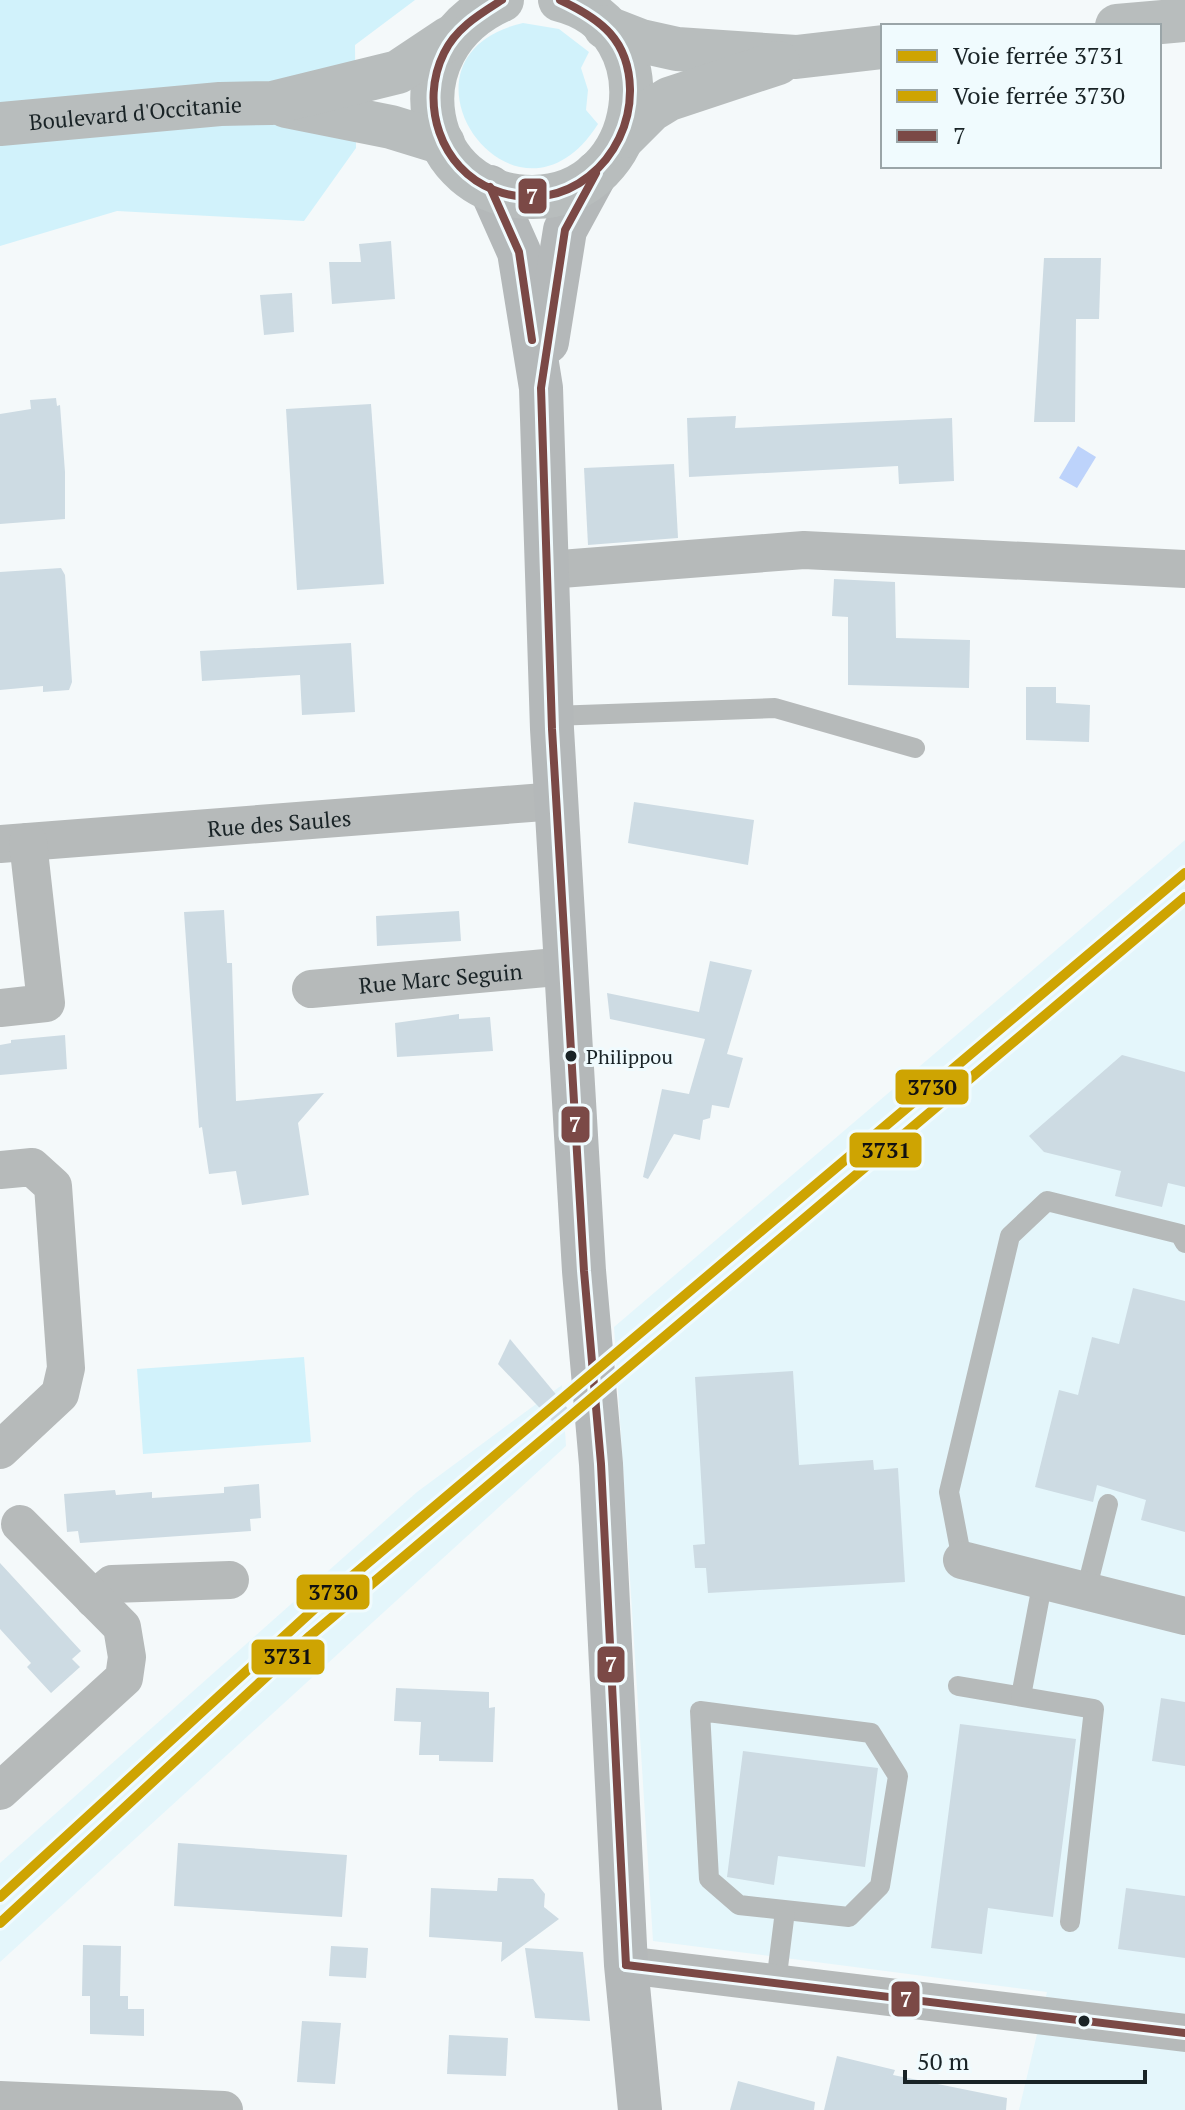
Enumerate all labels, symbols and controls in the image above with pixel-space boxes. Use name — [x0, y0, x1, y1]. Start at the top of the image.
legend — [881, 24, 1161, 168]
text: Voie ferrée 3731 — [953, 39, 1125, 71]
text: Voie ferrée 3730 — [953, 79, 1125, 111]
street label: Boulevard d'Occitanie — [28, 89, 242, 136]
text: 7 — [953, 119, 966, 151]
line badge: 7 — [517, 177, 548, 215]
text: 7 — [526, 181, 538, 210]
street label: Rue des Saules — [206, 802, 352, 842]
street label: Rue Marc Seguin — [357, 956, 524, 999]
place label: Philippou — [586, 1043, 673, 1070]
marker: Philippou — [563, 1048, 579, 1064]
line badge: 3730 — [894, 1068, 970, 1106]
text: 3730 — [907, 1072, 957, 1101]
line badge: 7 — [560, 1105, 591, 1144]
text: 7 — [569, 1109, 581, 1138]
line badge: 3731 — [848, 1131, 923, 1169]
text: 3731 — [861, 1135, 911, 1164]
line badge: 3730 — [295, 1573, 371, 1611]
text: 3730 — [308, 1577, 358, 1606]
line badge: 3731 — [250, 1638, 326, 1676]
text: 3731 — [263, 1641, 313, 1670]
line badge: 7 — [596, 1645, 626, 1684]
text: 7 — [605, 1649, 617, 1678]
line badge: 7 — [890, 1980, 921, 2018]
text: 7 — [900, 1984, 912, 2013]
unlabelled marker — [1076, 2013, 1092, 2029]
scale bar — [905, 2034, 1145, 2084]
text: 50 m — [917, 2045, 969, 2077]

